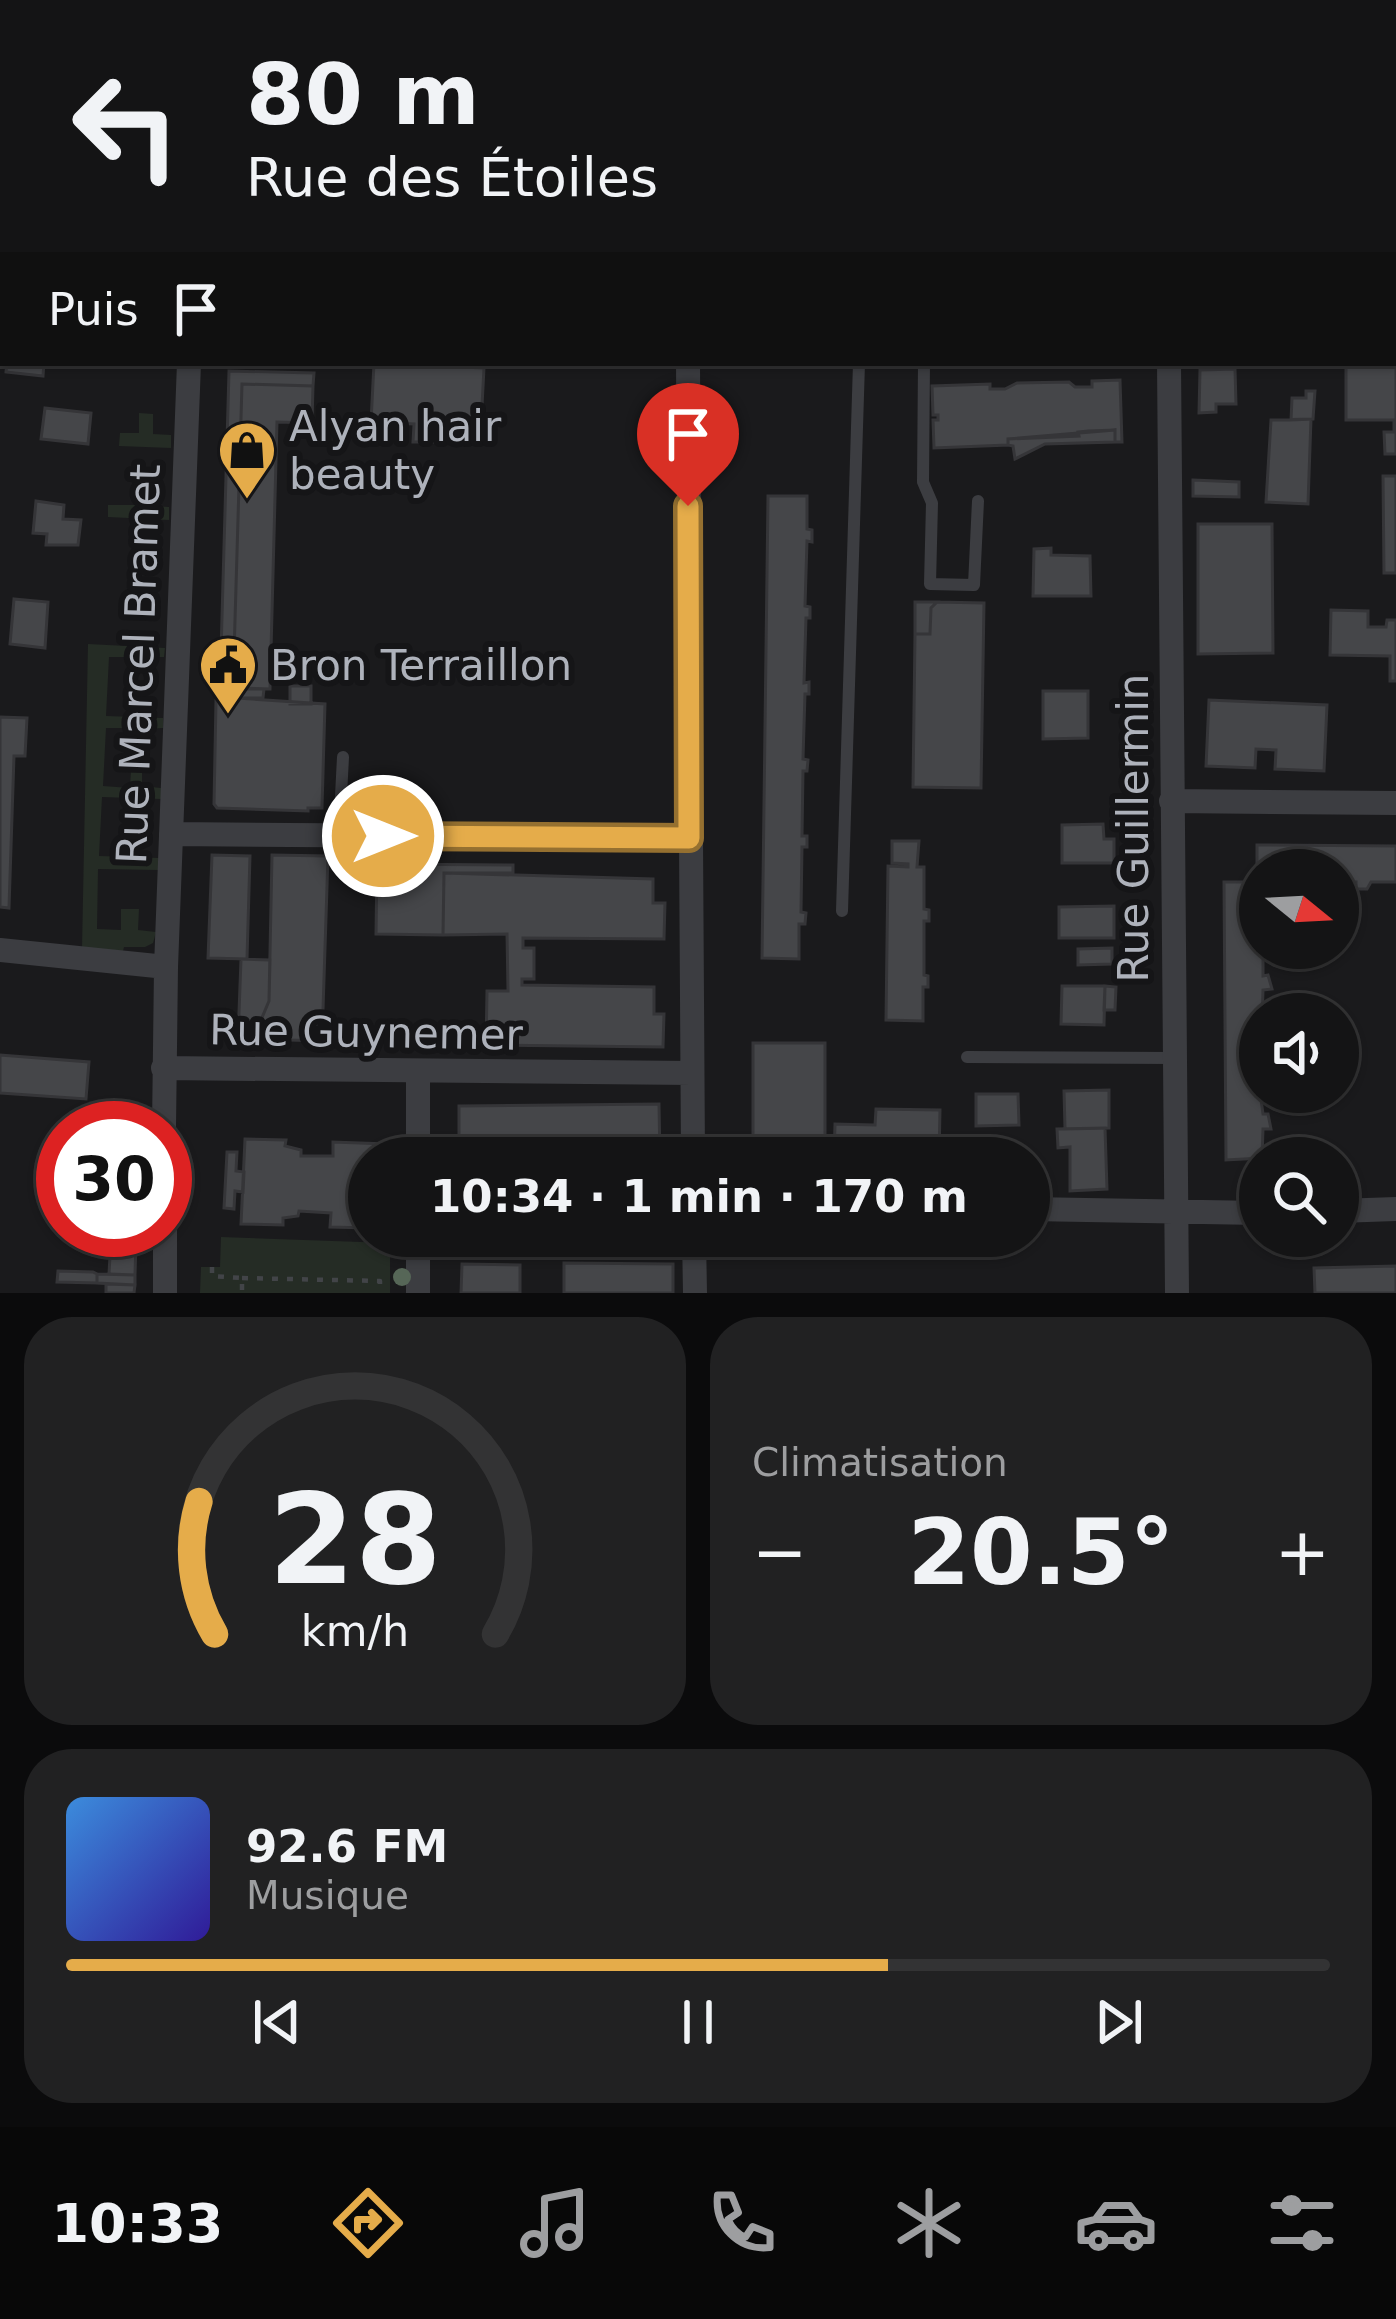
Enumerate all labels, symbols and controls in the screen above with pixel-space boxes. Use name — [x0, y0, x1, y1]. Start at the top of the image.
text: 80 m — [246, 46, 480, 144]
icon: left — [48, 48, 204, 204]
text: Rue des Étoiles — [246, 146, 658, 209]
icon: arrive — [163, 276, 229, 342]
text: Puis — [48, 283, 139, 336]
pin — [637, 383, 739, 506]
icon: arrive — [655, 401, 721, 467]
place label: Alyan hair beauty — [289, 402, 502, 499]
shop icon: Alyan hair beauty — [216, 419, 278, 501]
street label: Rue Marcel Bramet — [107, 463, 170, 865]
public building icon: Bron Terraillon — [197, 634, 259, 716]
place label: Bron Terraillon — [270, 641, 572, 690]
street label: Rue Guillermin — [1109, 674, 1158, 982]
position arrow — [320, 773, 446, 899]
north arrow — [1239, 849, 1359, 969]
map controls — [1239, 849, 1359, 1257]
button: sound — [1239, 993, 1359, 1113]
street label: Rue Guynemer — [209, 1005, 524, 1060]
speed limit sign: 30 — [36, 1101, 192, 1257]
button: search — [1239, 1137, 1359, 1257]
text: 10:34 · 1 min · 170 m — [430, 1170, 968, 1223]
text: Climatisation — [752, 1440, 1008, 1485]
text: 28 — [268, 1467, 442, 1612]
text: 20.5° — [907, 1500, 1175, 1605]
text: − — [752, 1514, 807, 1591]
text: + — [1275, 1514, 1330, 1591]
text: km/h — [301, 1606, 409, 1656]
text: 92.6 FM — [246, 1820, 448, 1873]
text: Musique — [246, 1873, 409, 1918]
icon: previous — [244, 1989, 310, 2055]
icon: pause — [665, 1989, 731, 2055]
icon: next — [1086, 1989, 1152, 2055]
icon: directions — [326, 2181, 410, 2265]
icon: music — [513, 2181, 597, 2265]
icon: phone — [700, 2181, 784, 2265]
icon: climate — [887, 2181, 971, 2265]
icon: car — [1074, 2181, 1158, 2265]
icon: filters — [1260, 2181, 1344, 2265]
text: 10:33 — [51, 2192, 223, 2255]

